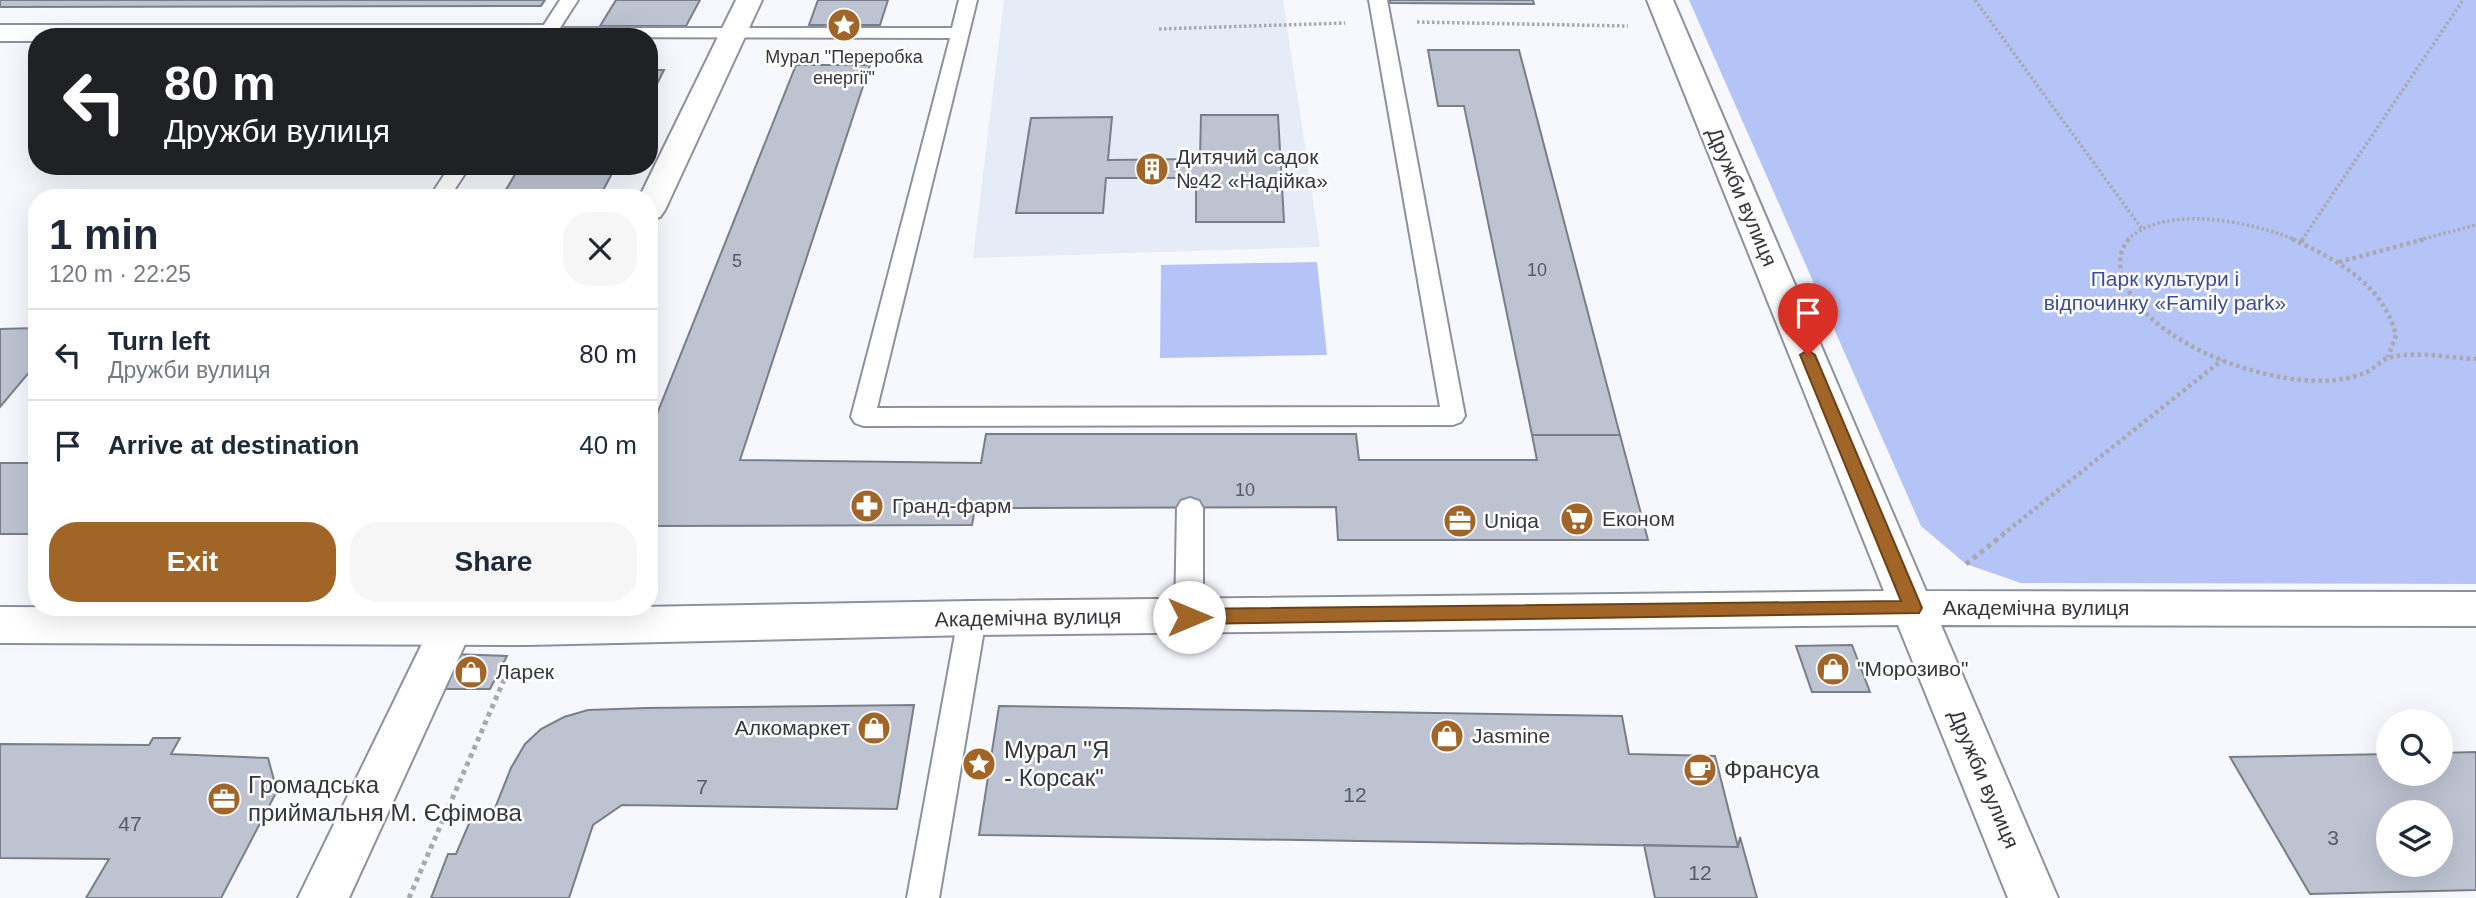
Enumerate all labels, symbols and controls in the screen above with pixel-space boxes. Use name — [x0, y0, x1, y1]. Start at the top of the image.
place icon: Мурал "Переробка енергії" — [825, 6, 863, 44]
place label: Мурал "Переробка енергії" — [765, 47, 924, 88]
icon: left — [49, 56, 140, 147]
text: 80 m — [164, 56, 276, 110]
text: Дружби вулиця — [164, 113, 390, 149]
street label: Дружби вулиця — [1703, 124, 1782, 270]
place label: Дитячий садок №42 «Надійка» — [1176, 145, 1328, 192]
building icon: Дитячий садок №42 «Надійка» — [1133, 150, 1171, 188]
text: 1 min — [49, 211, 159, 258]
button: close — [563, 212, 637, 286]
house number: 5 — [732, 251, 742, 271]
house number: 10 — [1527, 260, 1547, 280]
text: 120 m · 22:25 — [49, 261, 191, 287]
park label: Парк культури і відпочинку «Family park» — [2044, 267, 2286, 314]
pin — [1778, 283, 1838, 355]
icon: arrive — [1789, 294, 1827, 332]
text: Turn left — [108, 326, 210, 356]
icon: left — [49, 336, 87, 374]
text: 80 m — [579, 339, 637, 369]
text: Дружби вулиця — [108, 357, 271, 383]
icon: arrive — [49, 427, 87, 465]
text: Arrive at destination — [108, 430, 359, 460]
text: 40 m — [579, 430, 637, 460]
house number: 10 — [1235, 480, 1255, 500]
pharmacy icon: Гранд-фарм — [848, 487, 886, 525]
place label: Гранд-фарм — [892, 494, 1011, 517]
supermarket icon: Економ — [1558, 500, 1596, 538]
office icon: Uniqa — [1441, 502, 1479, 540]
place label: Економ — [1602, 507, 1675, 530]
place label: Uniqa — [1484, 509, 1539, 532]
button: Exit — [49, 522, 336, 602]
button: Share — [350, 522, 637, 602]
position arrow — [1152, 580, 1226, 654]
street label: Академічна вулиця — [1943, 596, 2129, 619]
street label: Академічна вулиця — [935, 604, 1121, 631]
shop icon: "Морозиво" — [1814, 650, 1852, 688]
shop icon: Ларек — [452, 653, 490, 691]
place label: "Морозиво" — [1857, 657, 1968, 680]
place label: Ларек — [496, 660, 555, 683]
street label: Дружби вулиця — [1945, 706, 2024, 852]
shop icon: Алкомаркет — [855, 709, 893, 747]
map controls — [2376, 709, 2453, 877]
button: search — [2376, 709, 2453, 786]
place label: Алкомаркет — [735, 716, 850, 739]
shop icon: Jasmine — [1428, 717, 1466, 755]
place label: Jasmine — [1472, 724, 1550, 747]
place label: Мурал "Я - Корсак" — [1004, 736, 1109, 791]
place icon: Мурал "Я - Корсак" — [960, 745, 998, 783]
cafe icon: Франсуа — [1681, 751, 1719, 789]
place label: Франсуа — [1724, 756, 1820, 783]
place label: Громадська приймальня М. Єфімова — [248, 771, 522, 826]
house number: 7 — [696, 775, 708, 798]
office icon: Громадська приймальня М. Єфімова — [205, 780, 243, 818]
house number: 12 — [1343, 783, 1367, 806]
button: layers — [2376, 800, 2453, 877]
house number: 47 — [118, 812, 142, 835]
house number: 3 — [2327, 826, 2339, 849]
house number: 12 — [1688, 861, 1712, 884]

